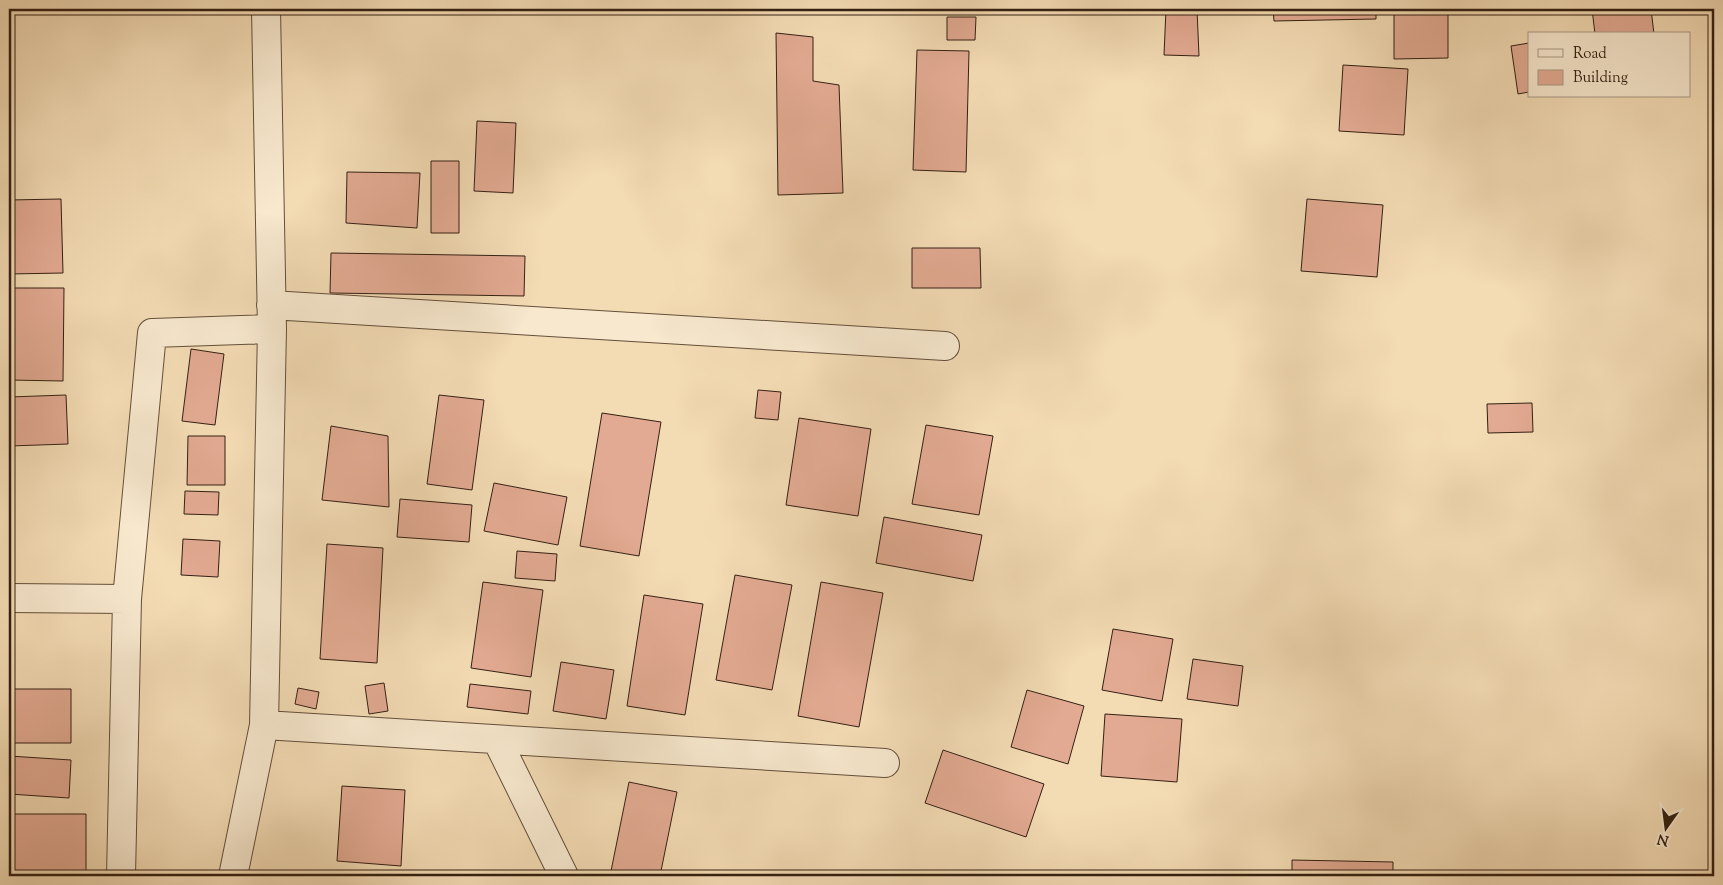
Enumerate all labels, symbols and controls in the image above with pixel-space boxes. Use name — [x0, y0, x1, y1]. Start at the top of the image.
legend — [1528, 32, 1690, 98]
text: Road — [1573, 44, 1607, 65]
text: Building — [1573, 68, 1628, 89]
north arrow — [1640, 802, 1690, 852]
text: N — [1655, 828, 1671, 850]

